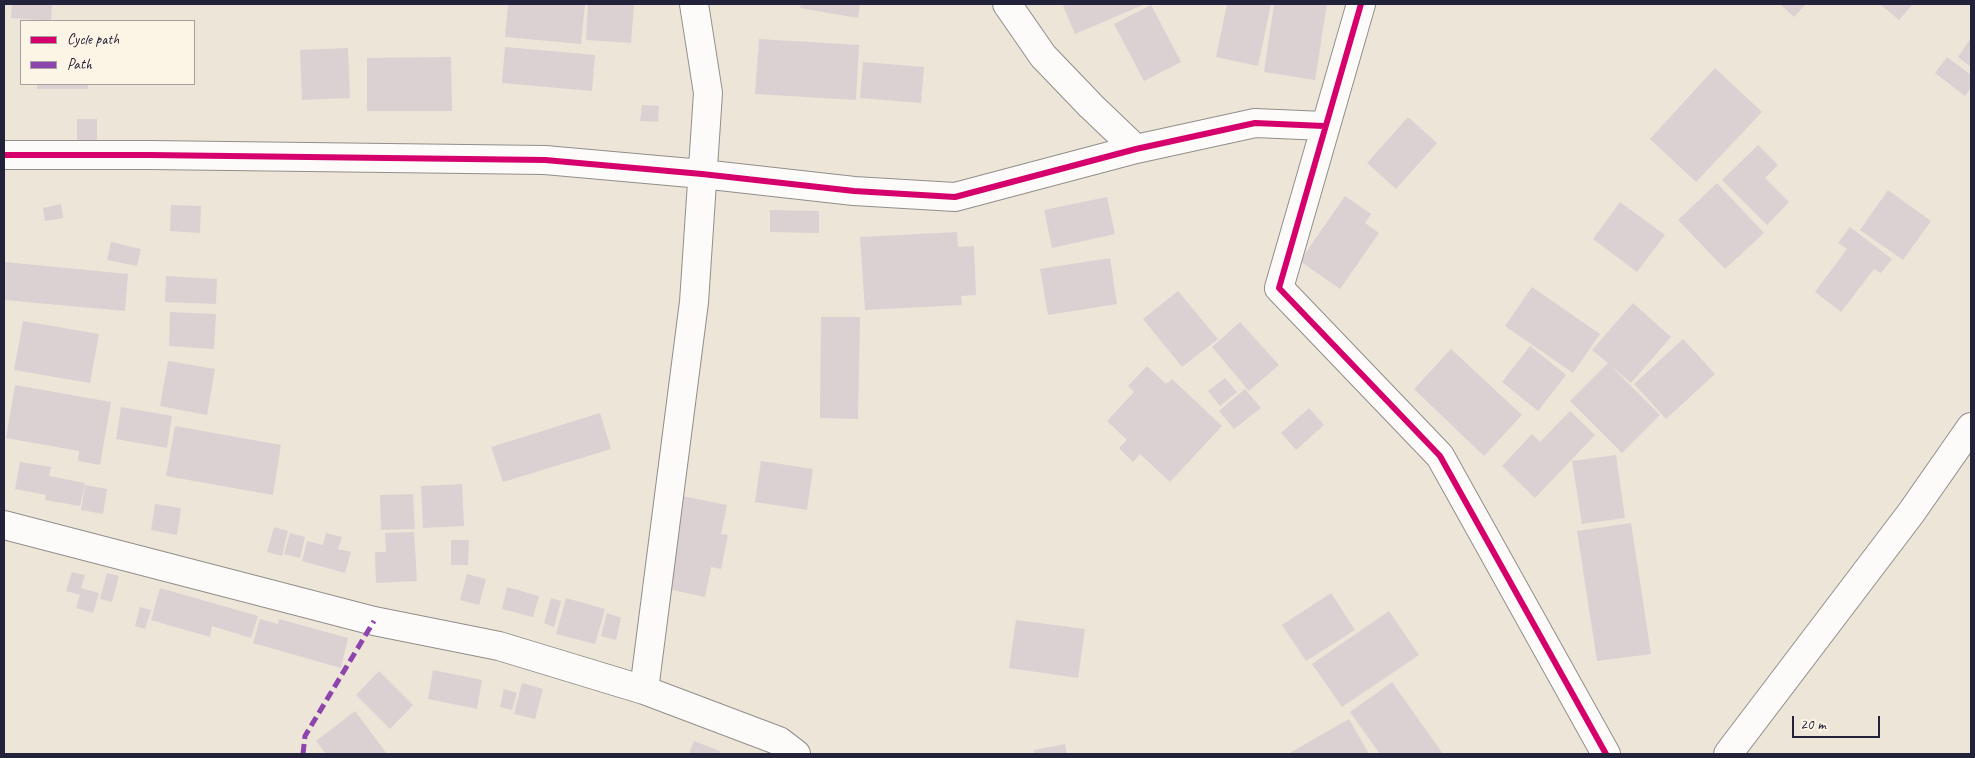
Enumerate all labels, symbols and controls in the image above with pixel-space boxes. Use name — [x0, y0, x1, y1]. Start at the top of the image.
legend — [20, 20, 195, 85]
text: Cycle path — [67, 30, 119, 49]
text: Path — [67, 55, 92, 74]
scale bar — [1795, 706, 1882, 738]
text: 20 m — [1800, 715, 1826, 734]

